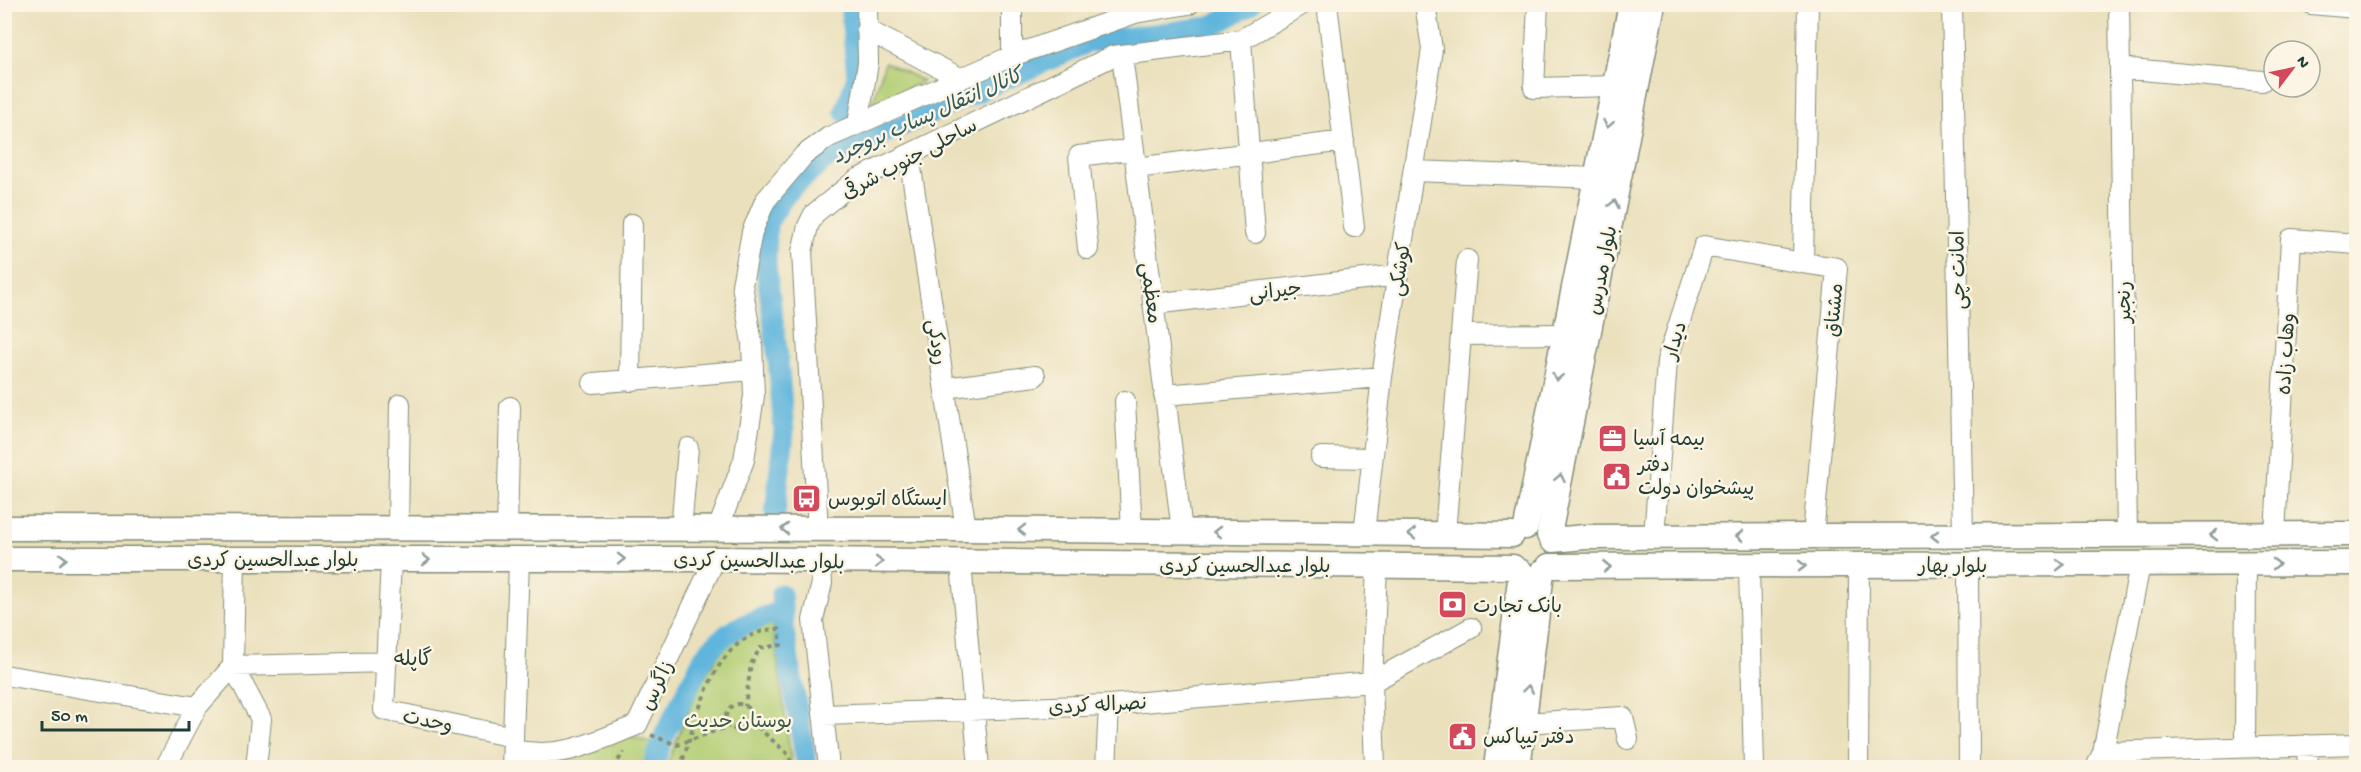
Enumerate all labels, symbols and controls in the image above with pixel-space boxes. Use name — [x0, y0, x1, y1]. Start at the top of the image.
north arrow — [2262, 39, 2322, 99]
text: N — [2291, 53, 2313, 73]
water label: کانال انتقال پساب بروجرد — [829, 62, 1031, 171]
street label: ساحلی جنوب شرقی — [837, 111, 982, 206]
one-way arrow — [1602, 118, 1615, 128]
one-way arrow — [1607, 199, 1620, 209]
street label: بلوار مدرس — [1584, 224, 1624, 317]
street label: امانت چی — [1947, 230, 1973, 310]
street label: کوشکی — [1386, 241, 1418, 298]
street label: معظمی — [1133, 261, 1165, 325]
street label: جیرانی — [1248, 278, 1303, 308]
street label: رنجبر — [2115, 281, 2138, 325]
street label: مشتاق — [1822, 282, 1850, 338]
street label: وهاب زاده — [2274, 313, 2302, 396]
street label: رودکی — [920, 318, 950, 367]
street label: دیدار — [1659, 319, 1694, 365]
one-way arrow — [1551, 371, 1564, 381]
office icon: بیمه آسیا — [1596, 422, 1628, 454]
place label: بیمه آسیا — [1633, 427, 1705, 453]
place label: دفتر پیشخوان دولت — [1636, 455, 1754, 502]
public building icon: دفتر پیشخوان دولت — [1601, 460, 1633, 492]
one-way arrow — [1553, 473, 1566, 483]
bus stop icon: ایستگاه اتوبوس — [791, 482, 823, 514]
place label: ایستگاه اتوبوس — [828, 487, 947, 513]
one-way arrow — [780, 523, 789, 535]
one-way arrow — [1017, 524, 1026, 536]
one-way arrow — [1212, 526, 1221, 538]
one-way arrow — [1407, 528, 1416, 540]
one-way arrow — [2210, 529, 2219, 541]
one-way arrow — [1736, 530, 1745, 542]
one-way arrow — [1931, 530, 1940, 542]
street label: بلوار عبدالحسین کردی — [187, 550, 359, 574]
street label: بلوار عبدالحسین کردی — [673, 550, 845, 576]
one-way arrow — [58, 553, 67, 565]
one-way arrow — [616, 553, 625, 565]
one-way arrow — [421, 554, 430, 566]
one-way arrow — [874, 555, 883, 568]
street label: بلوار عبدالحسین کردی — [1159, 556, 1331, 580]
street label: بلوار بهار — [1917, 556, 1987, 580]
one-way arrow — [2272, 558, 2281, 570]
one-way arrow — [2056, 559, 2065, 571]
one-way arrow — [1798, 560, 1807, 572]
one-way arrow — [1603, 561, 1612, 573]
bank icon: بانک تجارت — [1436, 589, 1468, 621]
place label: بانک تجارت — [1473, 596, 1562, 620]
district label: گاپله — [394, 646, 432, 674]
street label: زاگرس — [635, 657, 681, 715]
one-way arrow — [1521, 684, 1533, 693]
street label: نصراله کردی — [1048, 692, 1148, 722]
scale bar — [42, 694, 189, 732]
text: 50 m — [51, 707, 88, 728]
street label: وحدت — [400, 707, 454, 740]
park label: بوستان حدیث — [684, 711, 792, 735]
public building icon: دفتر تیپاکس — [1446, 720, 1478, 752]
place label: دفتر تیپاکس — [1483, 727, 1575, 751]

